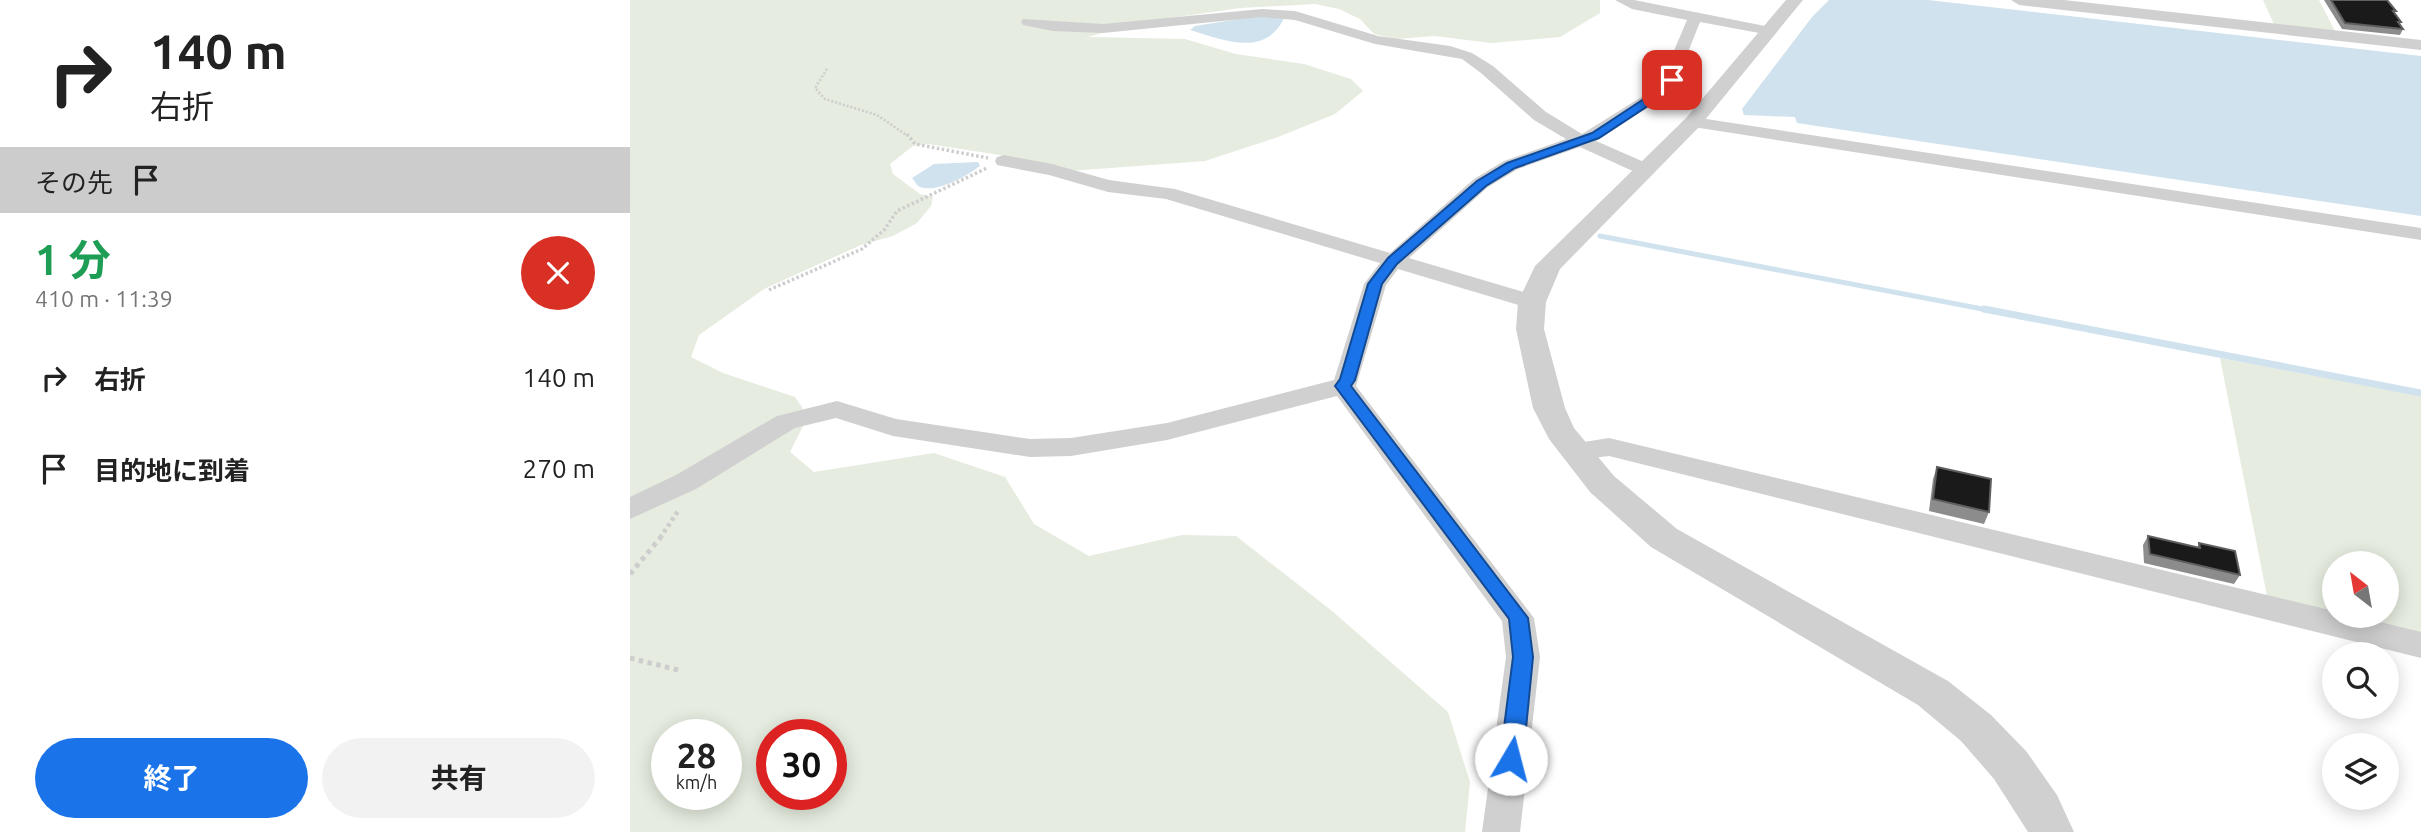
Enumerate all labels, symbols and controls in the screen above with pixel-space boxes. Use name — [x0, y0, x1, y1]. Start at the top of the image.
text: 140 m — [150, 23, 287, 78]
icon: right — [35, 28, 126, 119]
pin — [1642, 50, 1702, 110]
icon: arrive — [1653, 61, 1691, 99]
text: 右折 — [150, 88, 214, 124]
icon: arrive — [127, 161, 165, 199]
text: その先 — [35, 168, 113, 197]
text: 1 分 — [35, 236, 111, 283]
button: close — [521, 236, 595, 310]
text: 410 m · 11:39 — [35, 286, 173, 311]
icon: right — [35, 359, 73, 397]
text: 140 m — [523, 363, 595, 392]
text: 右折 — [94, 365, 146, 394]
icon: arrive — [35, 450, 73, 488]
text: 270 m — [523, 454, 595, 483]
text: 目的地に到着 — [94, 456, 250, 485]
north arrow — [2322, 551, 2399, 628]
map controls — [2322, 551, 2399, 810]
button: search — [2322, 642, 2399, 719]
speed limit sign: 30 — [756, 719, 847, 810]
position arrow — [1474, 722, 1548, 796]
button: layers — [2322, 733, 2399, 810]
text: 28 — [677, 735, 716, 775]
button: 終了 — [35, 738, 308, 818]
button: 共有 — [322, 738, 595, 818]
text: km/h — [676, 772, 717, 792]

